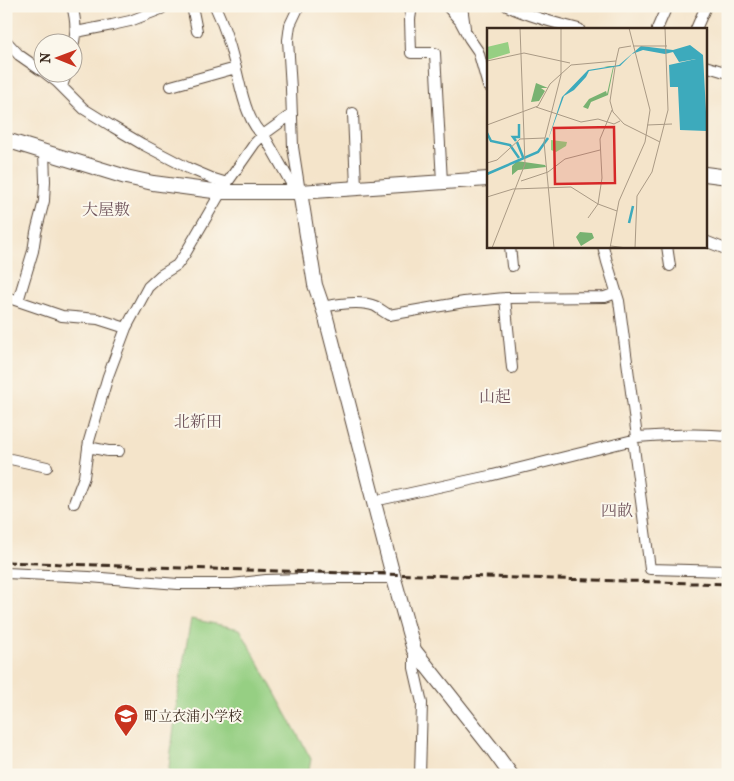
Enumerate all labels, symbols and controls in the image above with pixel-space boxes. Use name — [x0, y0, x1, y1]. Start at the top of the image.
inset map — [487, 28, 706, 248]
north arrow — [32, 32, 82, 82]
text: N — [37, 52, 54, 63]
district label: 大屋敷 — [82, 200, 130, 219]
district label: 山起 — [479, 387, 511, 406]
district label: 北新田 — [174, 412, 222, 431]
district label: 四畝 — [601, 501, 633, 520]
school or university icon: 町立衣浦小学校 — [113, 703, 139, 737]
place label: 町立衣浦小学校 — [144, 708, 242, 725]

